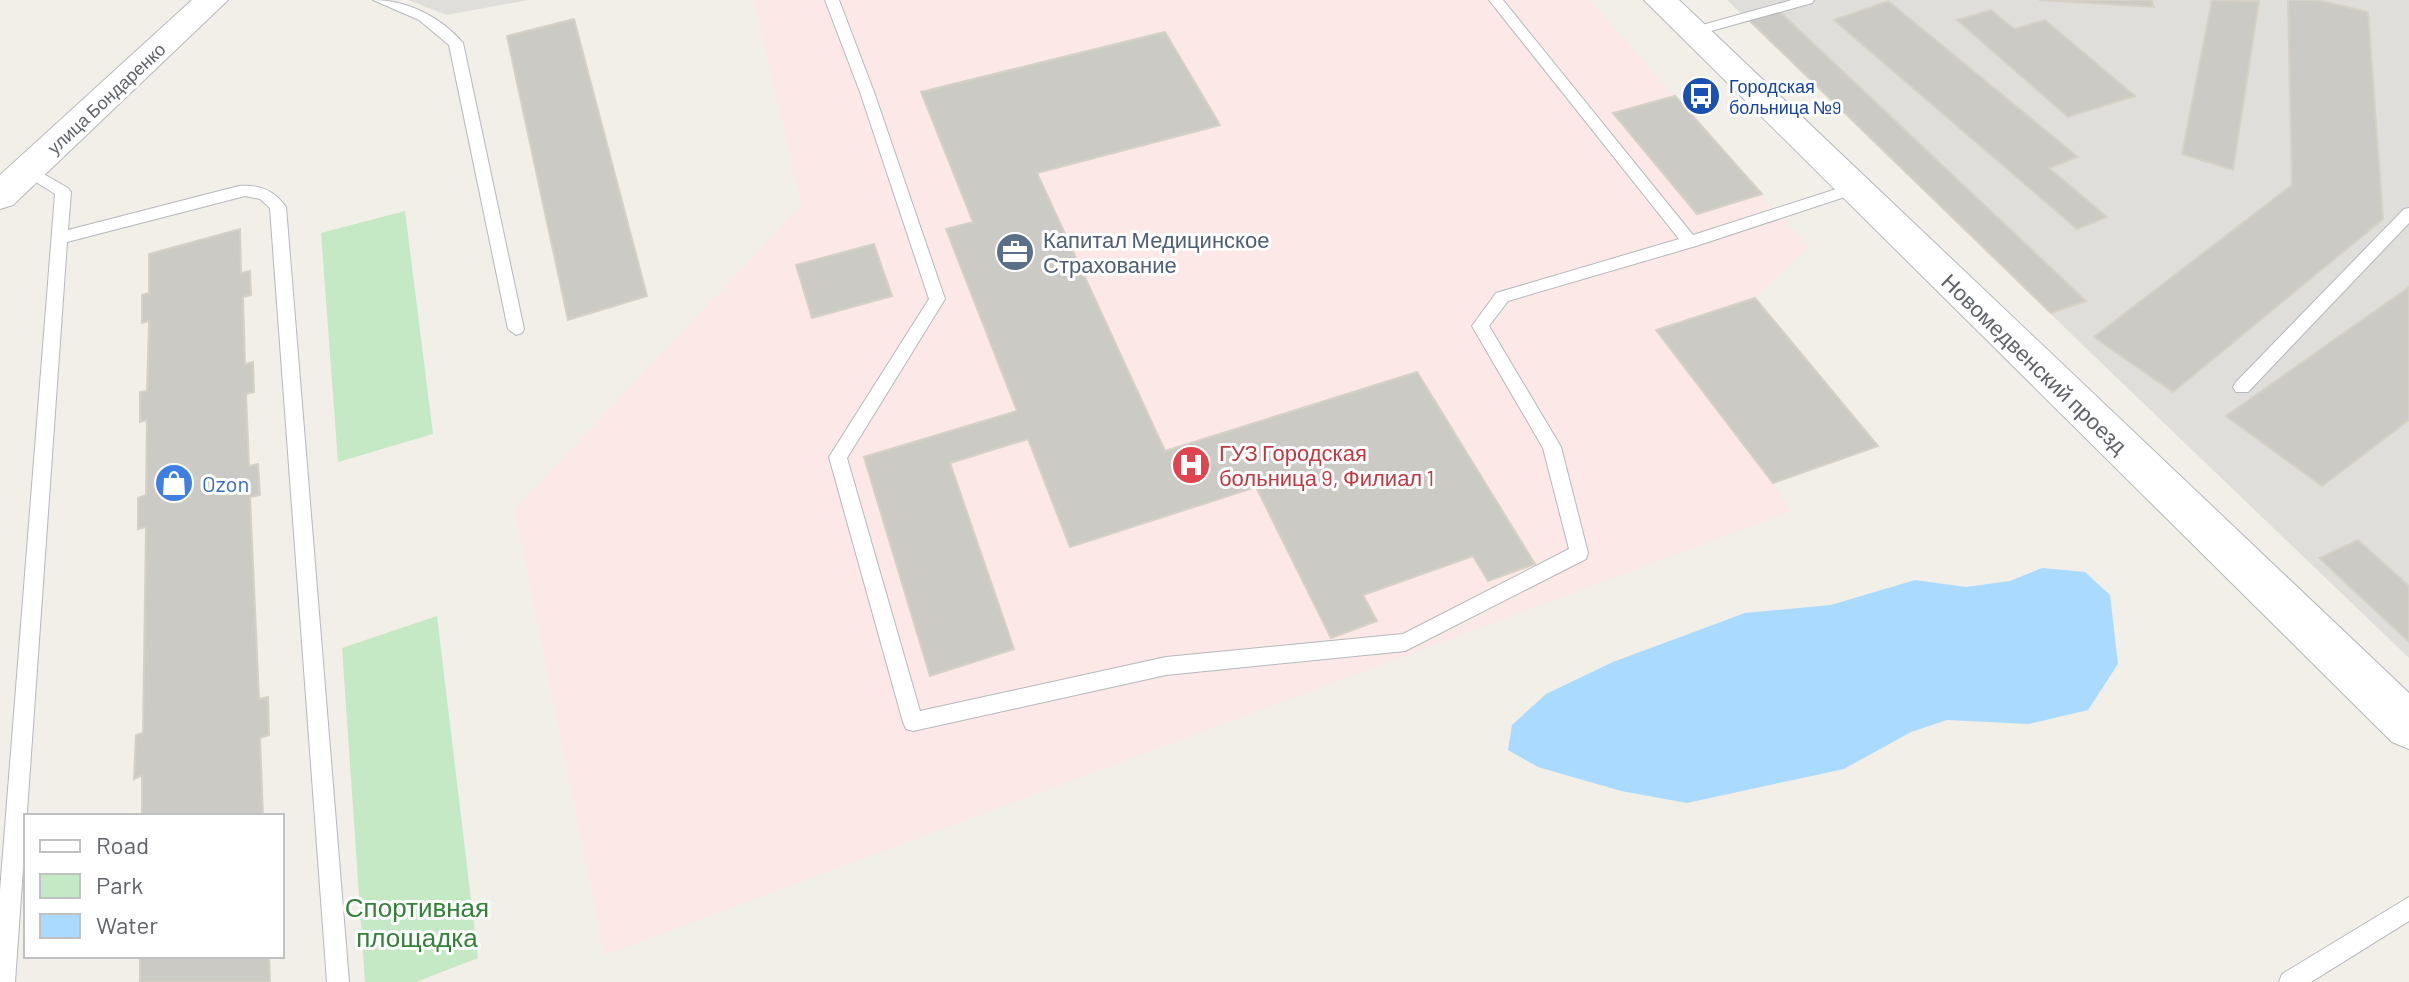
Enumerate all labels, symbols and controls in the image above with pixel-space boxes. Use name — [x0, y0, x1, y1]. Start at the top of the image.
street label: улица Бондаренко — [42, 38, 170, 158]
bus stop icon: Городская больница №9 — [1680, 75, 1722, 117]
place label: Городская больница №9 — [1729, 75, 1841, 118]
place label: Капитал Медицинское Страхование — [1043, 226, 1269, 278]
office icon: Капитал Медицинское Страхование — [994, 231, 1036, 273]
street label: Новомедвенский проезд — [1936, 268, 2133, 459]
place label: ГУЗ Городская больница 9, Филиал 1 — [1219, 439, 1434, 491]
hospital icon: ГУЗ Городская больница 9, Филиал 1 — [1170, 444, 1212, 486]
shop icon: Ozon — [153, 462, 195, 504]
place label: Ozon — [202, 470, 249, 496]
legend — [24, 814, 284, 958]
text: Road — [96, 830, 149, 859]
text: Park — [96, 870, 143, 899]
park label: Спортивная площадка — [345, 891, 489, 952]
text: Water — [96, 910, 158, 939]

